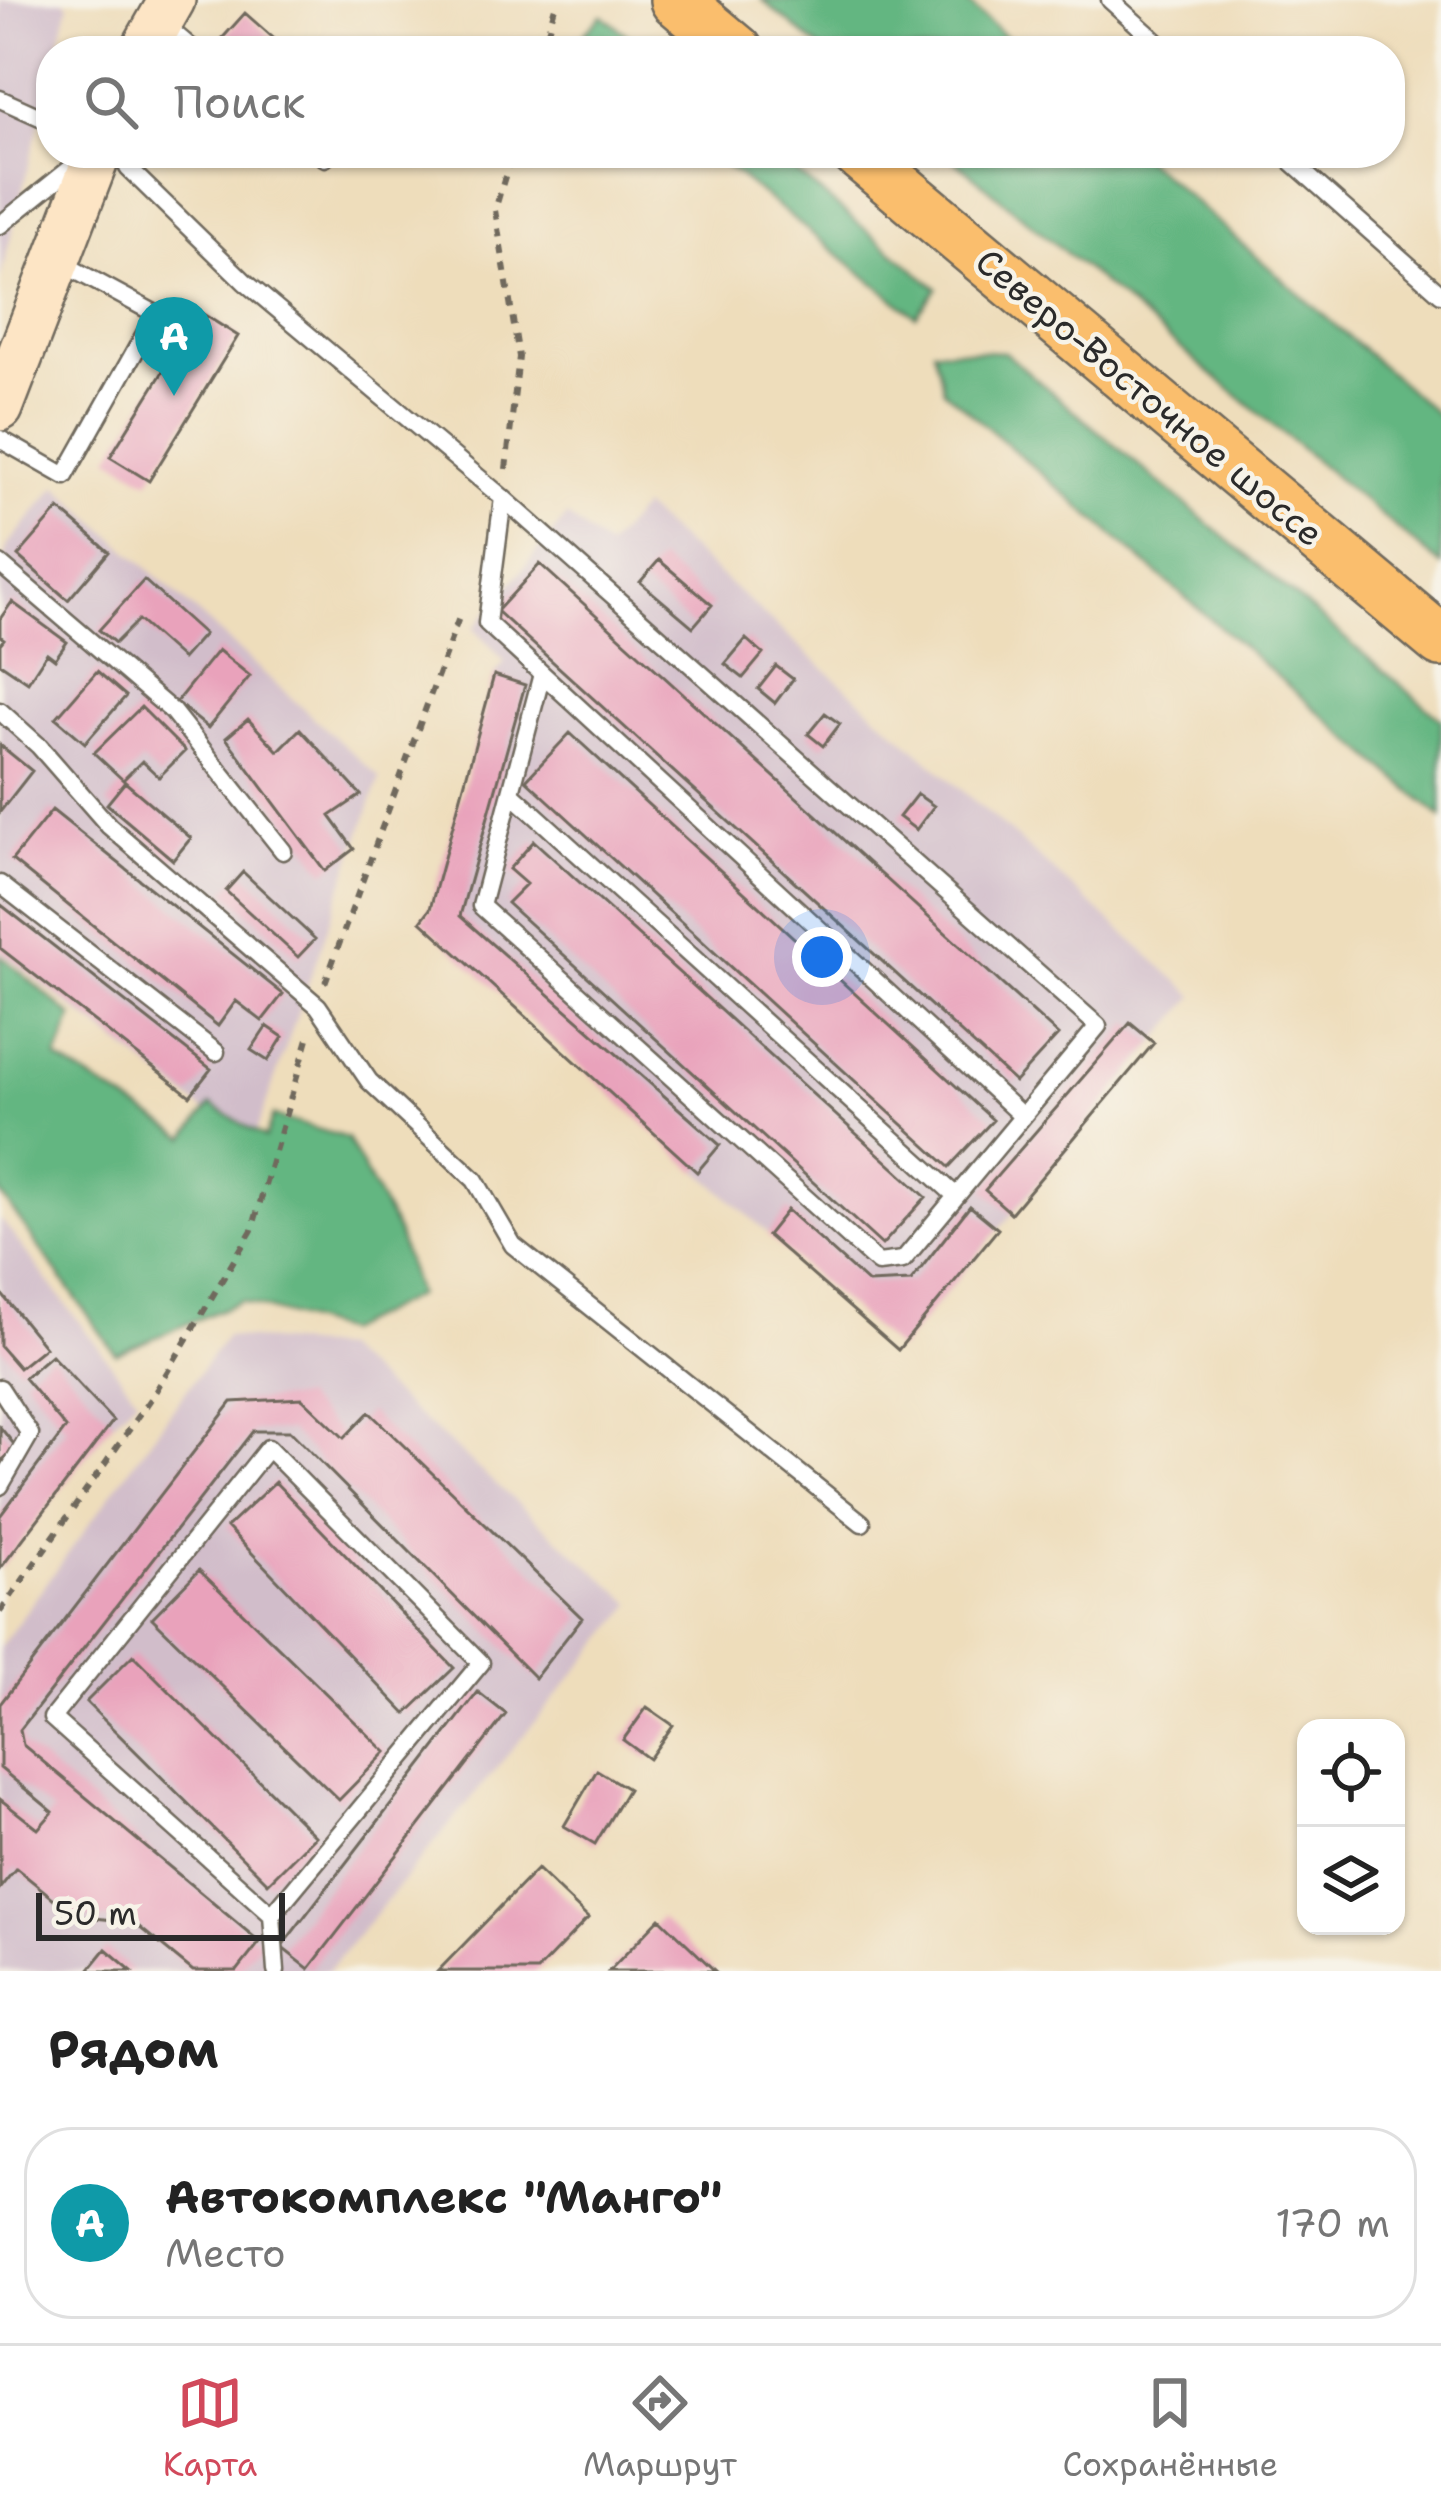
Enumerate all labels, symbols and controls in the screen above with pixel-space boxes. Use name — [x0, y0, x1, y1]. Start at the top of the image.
search box — [36, 36, 1405, 168]
icon: search — [78, 69, 144, 135]
text: Поиск — [174, 72, 305, 132]
street label: Северо-Восточное шоссе — [965, 237, 1334, 558]
pin: A — [135, 297, 213, 396]
your location — [792, 927, 852, 987]
map controls — [1297, 1719, 1405, 1935]
button: locate — [1297, 1719, 1405, 1827]
button: layers — [1297, 1827, 1405, 1935]
scale bar — [36, 1887, 285, 1940]
text: 50 m — [54, 1891, 137, 1936]
text: Рядом — [48, 2015, 219, 2083]
text: Автокомплекс "Манго" — [165, 2167, 722, 2227]
text: A — [75, 2197, 105, 2249]
text: 170 m — [1275, 2197, 1390, 2249]
text: Место — [165, 2227, 286, 2279]
tab: Карта — [163, 2370, 257, 2487]
tab: Маршрут — [583, 2370, 737, 2487]
tab: Сохранённые — [1063, 2370, 1278, 2487]

